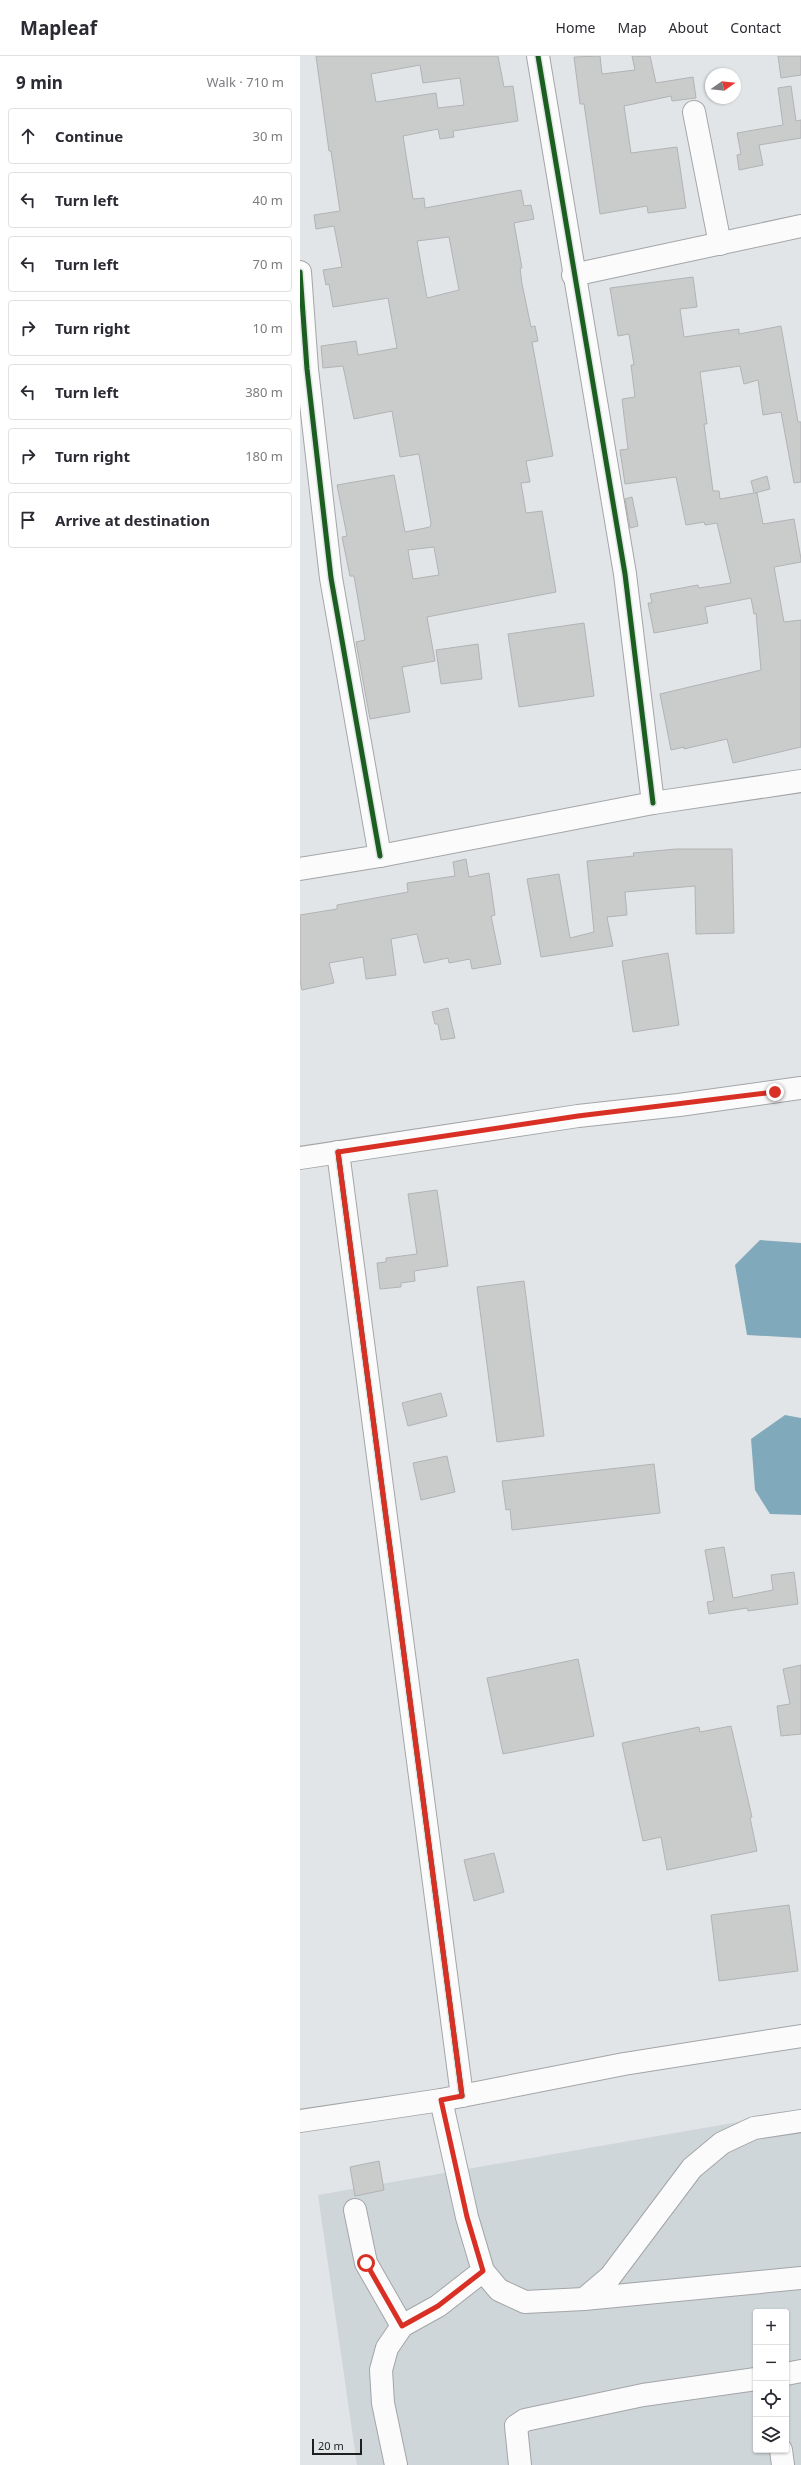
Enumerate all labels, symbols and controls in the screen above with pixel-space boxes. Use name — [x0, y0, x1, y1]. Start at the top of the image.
text: Mapleaf — [20, 15, 97, 41]
text: Home — [556, 18, 595, 37]
text: Map — [617, 18, 647, 37]
text: About — [669, 18, 708, 37]
text: Contact — [730, 18, 781, 37]
north arrow — [705, 68, 741, 104]
text: 9 min — [16, 71, 63, 94]
text: Walk · 710 m — [206, 73, 284, 91]
icon: ahead — [17, 125, 39, 147]
text: Continue — [55, 126, 123, 146]
text: 30 m — [253, 127, 283, 145]
icon: left — [17, 189, 39, 211]
text: Turn left — [55, 190, 119, 210]
text: 40 m — [253, 191, 283, 209]
icon: left — [17, 253, 39, 275]
text: Turn left — [55, 254, 119, 274]
text: 70 m — [253, 255, 283, 273]
icon: right — [17, 317, 39, 339]
text: Turn right — [55, 318, 130, 338]
text: 10 m — [253, 319, 283, 337]
icon: left — [17, 381, 39, 403]
text: Turn left — [55, 382, 119, 402]
text: 380 m — [245, 383, 283, 401]
icon: right — [17, 445, 39, 467]
text: Turn right — [55, 446, 130, 466]
text: 180 m — [245, 447, 283, 465]
icon: arrive — [17, 509, 39, 531]
text: Arrive at destination — [55, 510, 210, 530]
route end — [766, 1083, 784, 1101]
route start — [357, 2254, 375, 2272]
map controls — [753, 2309, 789, 2453]
button: + — [753, 2309, 789, 2345]
button: − — [753, 2345, 789, 2381]
button: locate — [753, 2381, 789, 2417]
button: layers — [753, 2417, 789, 2453]
scale bar — [312, 2437, 362, 2456]
text: 20 m — [318, 2438, 344, 2453]

